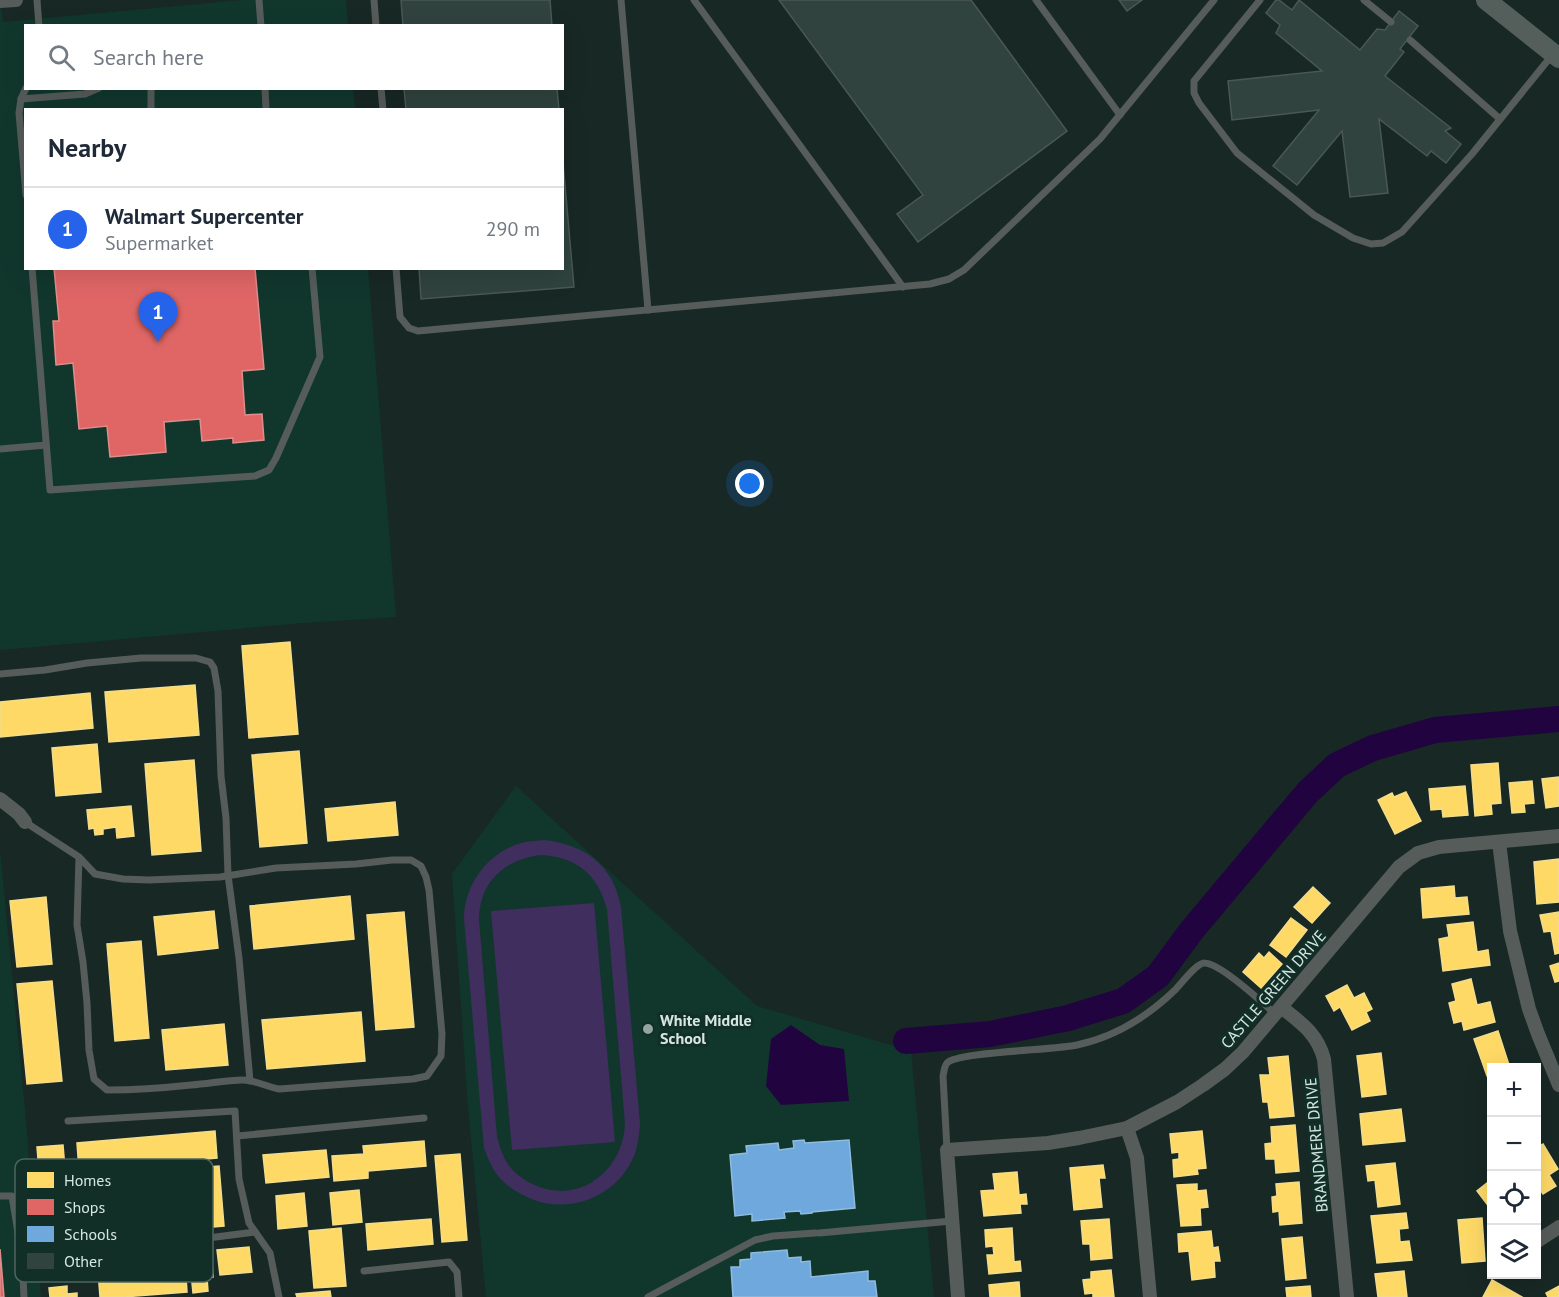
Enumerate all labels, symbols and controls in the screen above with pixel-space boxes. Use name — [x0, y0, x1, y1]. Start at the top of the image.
search box — [24, 24, 564, 90]
icon: search — [45, 41, 78, 74]
text: Search here — [93, 43, 204, 71]
text: Nearby — [48, 131, 126, 164]
text: Walmart Supercenter — [105, 202, 304, 230]
text: 1 — [62, 216, 73, 242]
text: 290 m — [486, 216, 540, 242]
text: Supermarket — [105, 230, 213, 256]
pin: 1 — [138, 292, 178, 342]
your location — [735, 469, 764, 498]
street label: CASTLE GREEN DRIVE — [1216, 926, 1330, 1052]
place label: White Middle School — [660, 1010, 752, 1048]
marker: White Middle School — [641, 1022, 655, 1036]
map controls — [1487, 1063, 1541, 1279]
button: + — [1487, 1063, 1541, 1117]
street label: BRANDMERE DRIVE — [1300, 1077, 1332, 1213]
button: − — [1487, 1117, 1541, 1171]
legend — [15, 1159, 213, 1282]
text: Homes — [64, 1170, 111, 1190]
button: locate — [1487, 1171, 1541, 1225]
text: Shops — [64, 1197, 105, 1217]
text: Schools — [64, 1224, 117, 1244]
button: layers — [1487, 1225, 1541, 1279]
text: Other — [64, 1251, 103, 1271]

